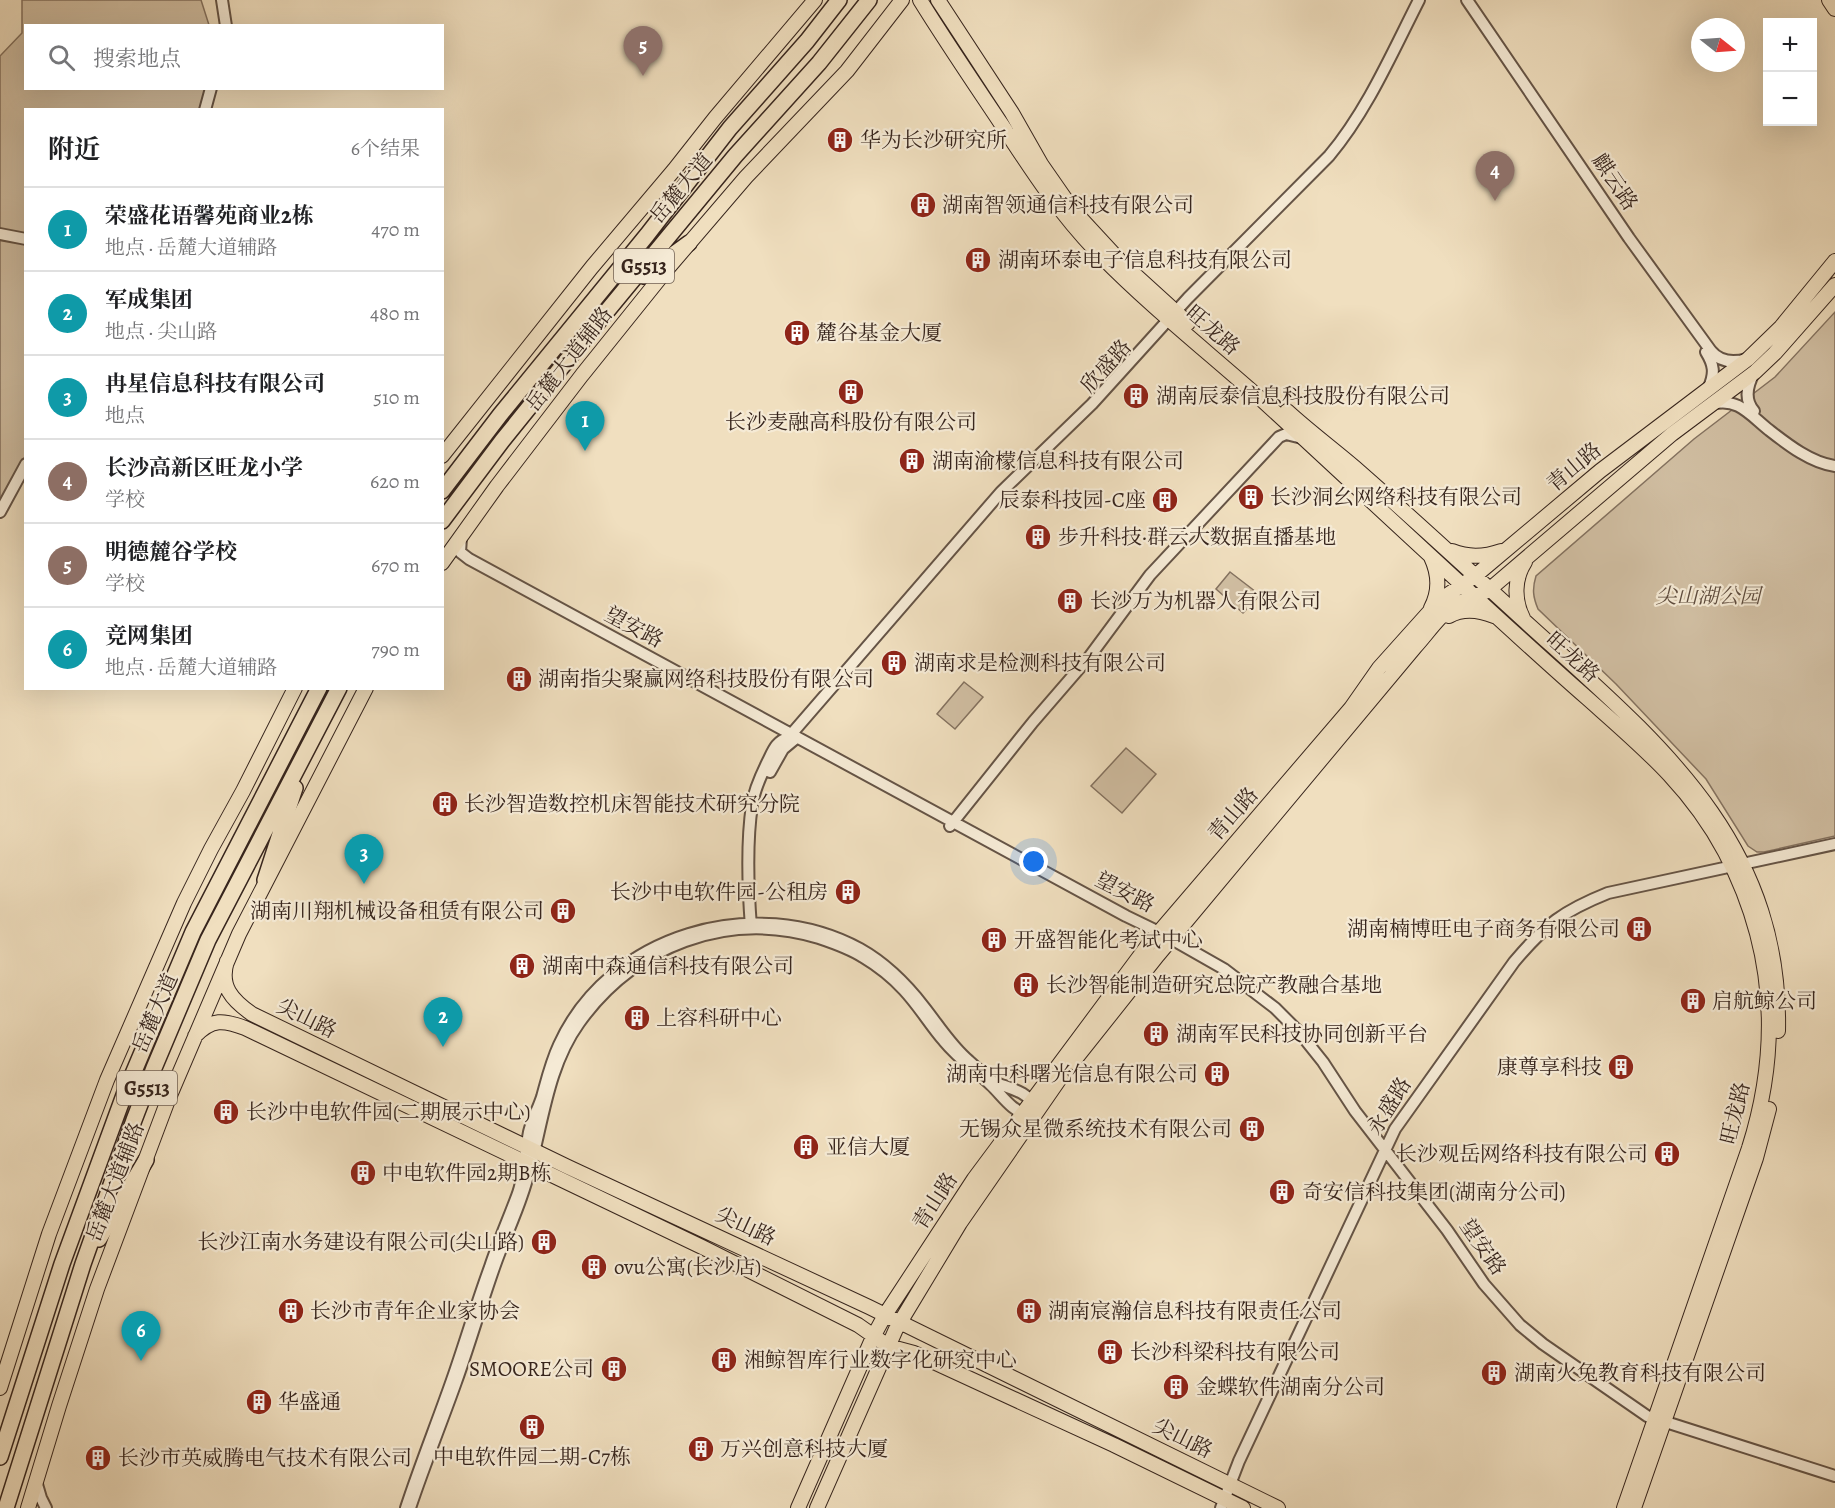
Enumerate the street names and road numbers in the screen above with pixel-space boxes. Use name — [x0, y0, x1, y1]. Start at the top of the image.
street label: 岳麓大道 — [643, 147, 719, 229]
street label: 麒云路 — [1586, 148, 1644, 216]
road number: G5513 — [614, 249, 674, 283]
street label: 旺龙路 — [1180, 299, 1246, 361]
street label: 岳麓大道辅路 — [519, 301, 619, 417]
street label: 欣盛路 — [1075, 333, 1137, 399]
street label: 青山路 — [1541, 436, 1607, 498]
street label: 望安路 — [600, 600, 668, 654]
street label: 旺龙路 — [1540, 626, 1606, 688]
street label: 青山路 — [1202, 781, 1264, 847]
street label: 望安路 — [1091, 865, 1159, 919]
street label: 岳麓大道 — [126, 969, 184, 1057]
street label: 尖山路 — [273, 992, 341, 1044]
road number: G5513 — [117, 1071, 177, 1105]
street label: 永盛路 — [1360, 1072, 1418, 1140]
street label: 旺龙路 — [1714, 1079, 1756, 1147]
street label: 岳麓大道辅路 — [79, 1118, 151, 1246]
street label: 青山路 — [906, 1167, 964, 1235]
street label: 尖山路 — [712, 1200, 780, 1252]
street label: 望安路 — [1453, 1213, 1513, 1281]
street label: 尖山路 — [1149, 1412, 1217, 1464]

